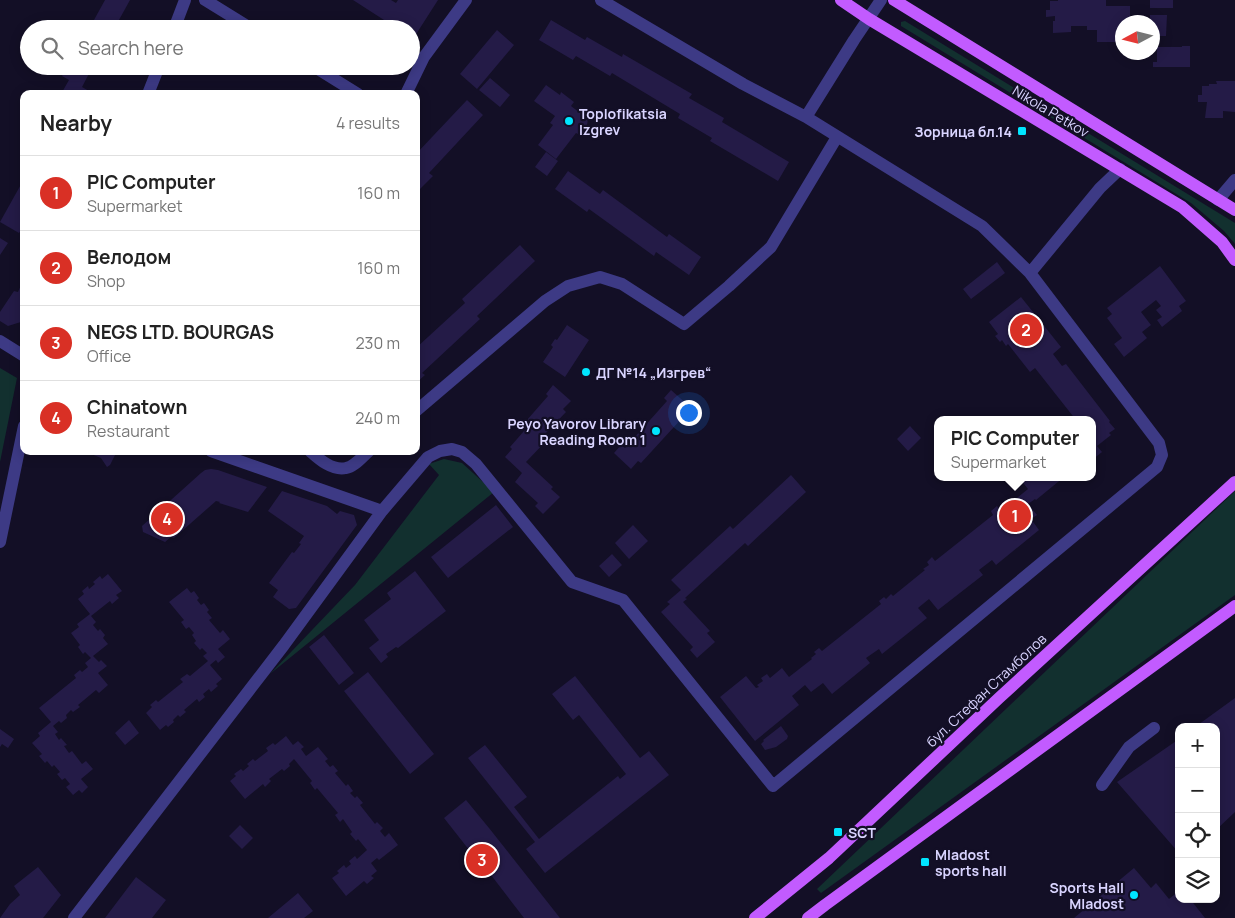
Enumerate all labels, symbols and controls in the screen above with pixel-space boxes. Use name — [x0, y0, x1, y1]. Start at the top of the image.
north arrow — [1115, 15, 1160, 60]
search box — [20, 20, 420, 75]
icon: search — [38, 34, 66, 62]
text: Search here — [78, 35, 184, 61]
street label: Nikola Petkov — [1009, 81, 1093, 141]
place label: Toplofikatsia Izgrev — [579, 104, 667, 139]
text: Nearby — [40, 109, 112, 137]
text: 4 results — [336, 112, 400, 134]
marker: Toplofikatsia Izgrev — [563, 115, 575, 127]
place label: Зорница бл.14 — [914, 122, 1012, 141]
marker: Зорница бл.14 — [1016, 125, 1028, 137]
text: PIC Computer — [87, 169, 215, 195]
text: 1 — [52, 182, 60, 204]
text: 160 m — [357, 182, 400, 204]
text: Supermarket — [87, 195, 183, 217]
text: Велодом — [87, 244, 171, 270]
text: 2 — [51, 257, 61, 279]
text: 160 m — [357, 257, 400, 279]
text: Shop — [87, 270, 125, 292]
pin: 2 — [1010, 311, 1042, 349]
text: NEGS LTD. BOURGAS — [87, 319, 274, 345]
text: 3 — [51, 332, 61, 354]
text: 230 m — [356, 332, 400, 354]
text: Office — [87, 345, 131, 367]
place label: ДГ №14 „Изгрев“ — [596, 363, 711, 382]
marker: ДГ №14 „Изгрев“ — [580, 366, 592, 378]
text: Chinatown — [87, 394, 187, 420]
your location — [676, 400, 702, 426]
text: 4 — [51, 407, 61, 429]
text: 240 m — [355, 407, 400, 429]
place label: Peyo Yavorov Library Reading Room 1 — [508, 414, 646, 449]
popup — [934, 416, 1096, 481]
text: Restaurant — [87, 420, 170, 442]
marker: Peyo Yavorov Library Reading Room 1 — [650, 425, 662, 437]
text: PIC Computer — [951, 425, 1079, 451]
text: Supermarket — [951, 451, 1047, 473]
pin: 1 — [999, 497, 1031, 535]
pin: 4 — [151, 500, 183, 538]
street label: бул. Стефан Стамболов — [922, 629, 1051, 751]
map controls — [1175, 723, 1220, 903]
button: + — [1175, 723, 1220, 768]
button: − — [1175, 768, 1220, 813]
button: locate — [1175, 813, 1220, 858]
place label: SCT — [848, 823, 877, 842]
marker: SCT — [832, 826, 844, 838]
pin: 3 — [466, 841, 498, 879]
place label: Mladost sports hall — [935, 845, 1007, 880]
marker: Mladost sports hall — [919, 856, 931, 868]
button: layers — [1175, 858, 1220, 903]
place label: Sports Hall Mladost — [1049, 878, 1124, 913]
marker: Sports Hall Mladost — [1128, 889, 1140, 901]

